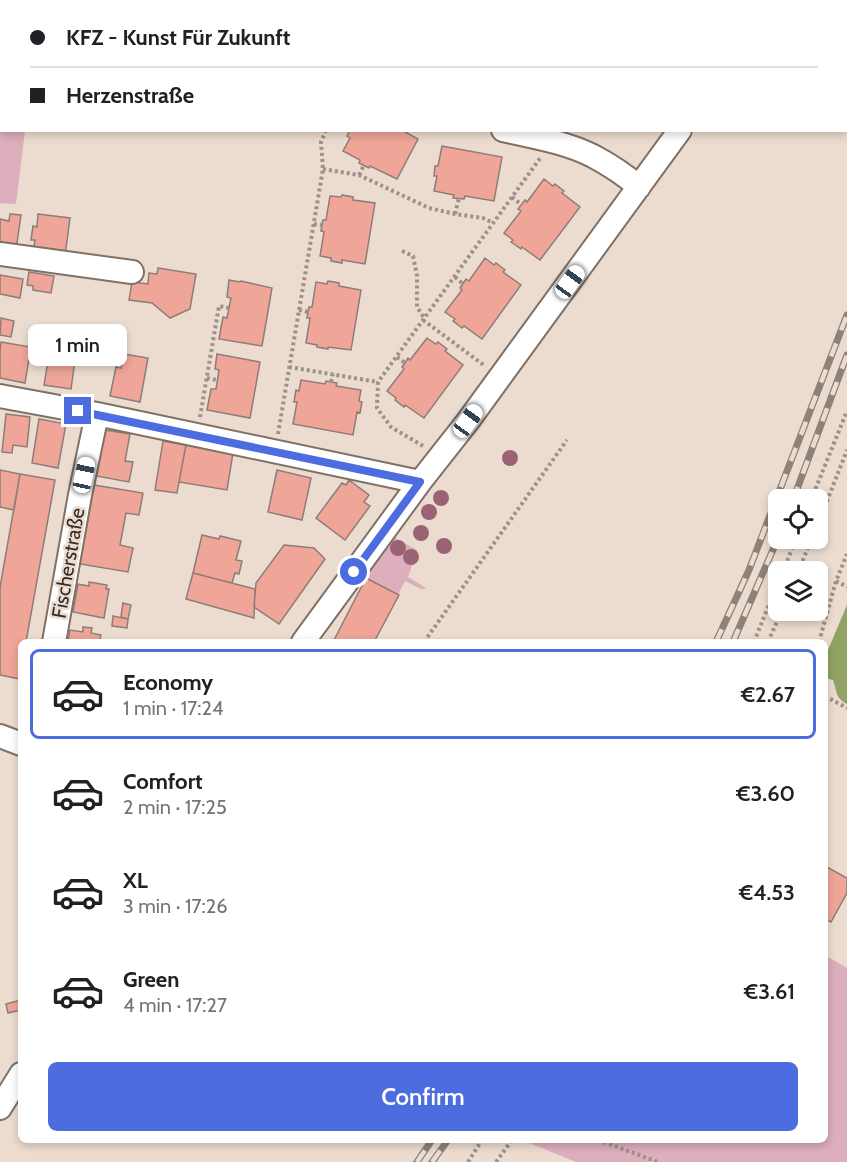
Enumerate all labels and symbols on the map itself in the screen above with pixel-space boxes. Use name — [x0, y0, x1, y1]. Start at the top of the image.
car — [552, 262, 588, 302]
callout: 1 min — [28, 324, 128, 366]
route end — [64, 397, 91, 424]
car — [450, 401, 486, 441]
car — [71, 456, 97, 494]
street label: Fischerstraße — [46, 506, 90, 620]
route start — [340, 558, 367, 585]

